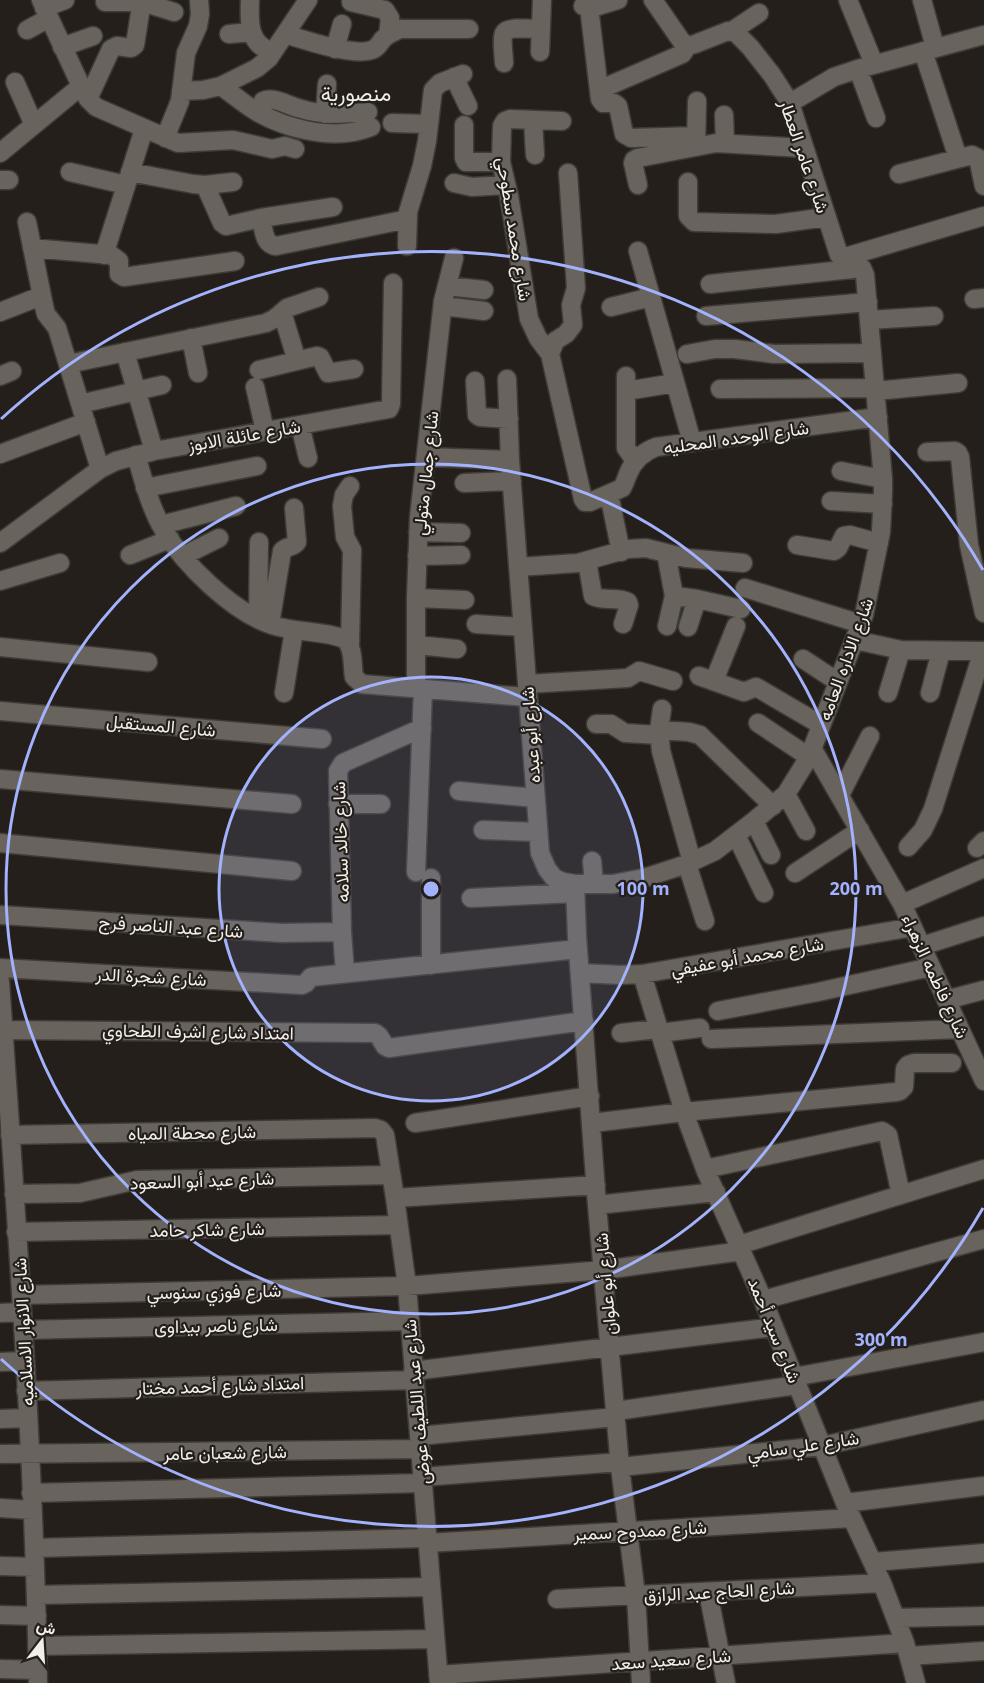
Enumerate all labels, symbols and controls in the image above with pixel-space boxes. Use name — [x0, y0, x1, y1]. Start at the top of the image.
district label: منصورية — [321, 79, 391, 107]
street label: شارع عامر العطار — [773, 95, 836, 216]
street label: شارع محمد سطوحي — [488, 155, 538, 303]
street label: شارع جمال متولي — [407, 410, 447, 537]
street label: شارع عائلة الابوز — [185, 413, 302, 458]
street label: شارع الوحده المحليه — [662, 415, 810, 460]
street label: شارع الاداره العامه — [812, 594, 879, 724]
street label: شارع أبو عبده — [515, 686, 546, 784]
street label: شارع المستقبل — [105, 708, 217, 743]
street label: شارع خالد سلامه — [326, 781, 355, 903]
text: 100 m — [616, 876, 670, 900]
text: 200 m — [829, 876, 883, 900]
centre of rings — [421, 879, 441, 899]
street label: شارع عبد الناصر فرج — [98, 909, 244, 944]
street label: شارع فاطمه الزهراء — [896, 910, 975, 1042]
street label: شارع محمد أبو عفيفي — [669, 931, 826, 985]
street label: شارع شجرة الدر — [94, 961, 207, 992]
street label: امتداد شارع اشرف الطحاوي — [102, 1017, 294, 1049]
street label: شارع محطة المياه — [128, 1119, 256, 1146]
street label: شارع عيد أبو السعود — [129, 1165, 275, 1196]
street label: شارع شاكر حامد — [149, 1216, 265, 1243]
street label: شارع أبو علوان — [589, 1232, 622, 1336]
street label: شارع الانوار الاسلاميه — [7, 1257, 40, 1407]
street label: شارع سيد أحمد — [742, 1274, 807, 1387]
street label: شارع فوزي سنوسي — [146, 1278, 282, 1308]
street label: شارع ناصر بيداوى — [154, 1312, 278, 1339]
street label: شارع عبد اللطيف عوض — [397, 1318, 436, 1486]
text: 300 m — [854, 1327, 908, 1351]
street label: امتداد شارع أحمد مختار — [134, 1370, 305, 1401]
street label: شارع علي سامي — [745, 1425, 861, 1469]
street label: شارع شعبان عامر — [162, 1439, 287, 1466]
street label: شارع ممدوح سمير — [572, 1515, 707, 1547]
street label: شارع الحاج عبد الرازق — [643, 1575, 795, 1608]
north arrow — [12, 1611, 72, 1671]
text: ش — [34, 1613, 59, 1640]
street label: شارع سعيد سعد — [610, 1643, 732, 1676]

